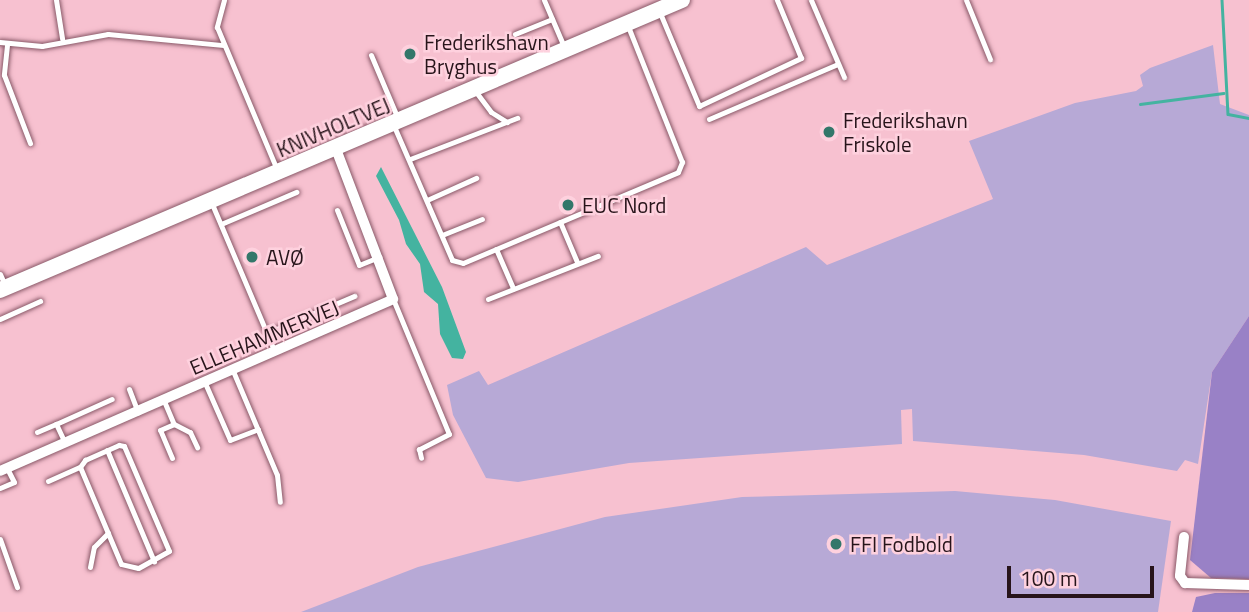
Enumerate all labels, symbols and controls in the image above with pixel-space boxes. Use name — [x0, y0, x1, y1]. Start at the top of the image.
place label: Frederikshavn Bryghus — [424, 29, 549, 79]
marker: Frederikshavn Bryghus — [402, 46, 418, 62]
street label: KNIVHOLTVEJ — [273, 92, 393, 162]
place label: Frederikshavn Friskole — [843, 107, 968, 157]
marker: Frederikshavn Friskole — [821, 124, 837, 140]
place label: EUC Nord — [582, 192, 666, 218]
marker: EUC Nord — [560, 197, 576, 213]
place label: AVØ — [266, 244, 304, 270]
marker: AVØ — [244, 249, 260, 265]
street label: ELLEHAMMERVEJ — [186, 294, 342, 380]
place label: FFI Fodbold — [850, 531, 953, 557]
marker: FFI Fodbold — [828, 536, 844, 552]
scale bar — [1011, 552, 1158, 596]
text: 100 m — [1020, 562, 1077, 594]

